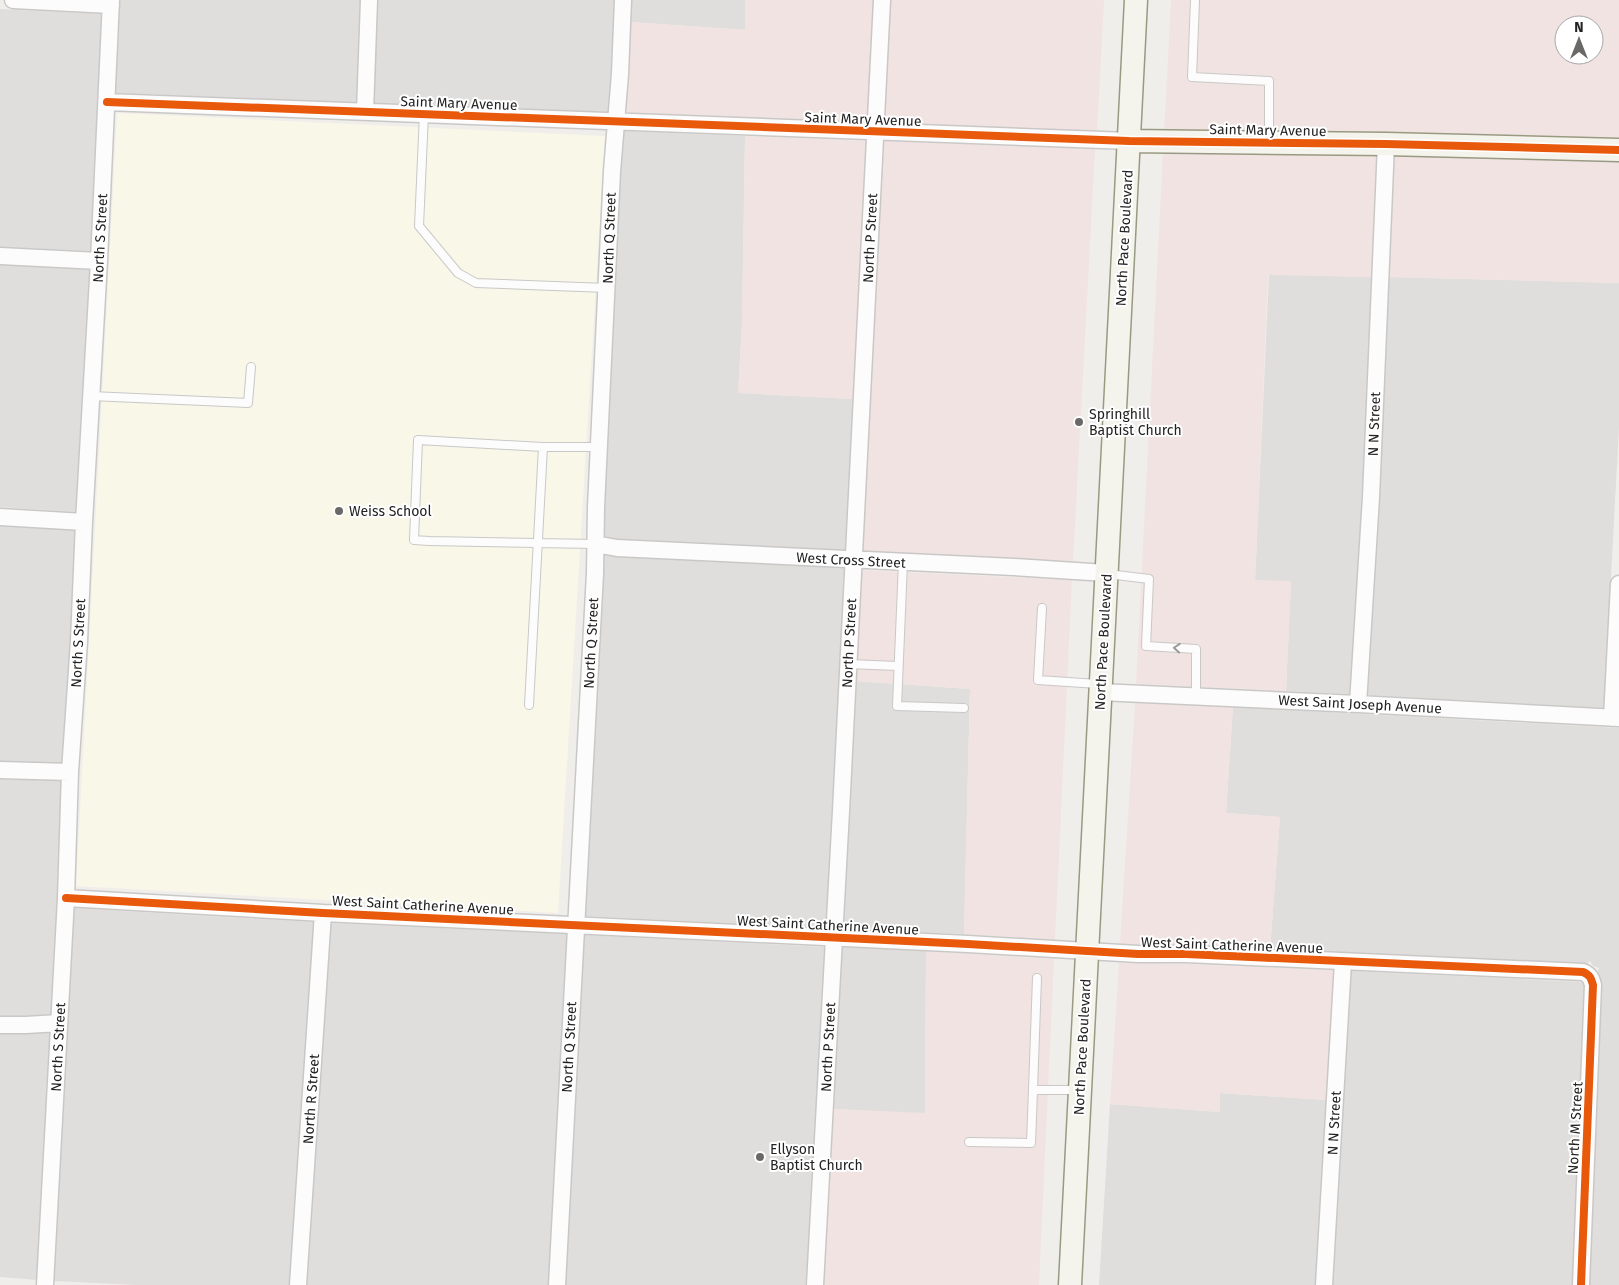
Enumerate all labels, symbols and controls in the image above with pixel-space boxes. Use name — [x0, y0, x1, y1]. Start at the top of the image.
north arrow — [1554, 15, 1604, 65]
text: N — [1574, 19, 1584, 36]
street label: Saint Mary Avenue — [400, 93, 518, 114]
street label: Saint Mary Avenue — [804, 109, 922, 130]
street label: Saint Mary Avenue — [1209, 121, 1327, 140]
street label: North Pace Boulevard — [1112, 169, 1137, 307]
street label: North Q Street — [599, 191, 620, 284]
street label: North S Street — [90, 192, 111, 283]
street label: North P Street — [860, 192, 881, 283]
street label: N N Street — [1365, 391, 1384, 457]
place label: Springhill Baptist Church — [1089, 406, 1182, 439]
marker: Springhill Baptist Church — [1073, 416, 1085, 428]
place label: Weiss School — [349, 503, 432, 520]
marker: Weiss School — [333, 505, 345, 517]
street label: West Cross Street — [796, 549, 907, 572]
street label: North Pace Boulevard — [1091, 573, 1116, 711]
street label: North Q Street — [581, 596, 602, 689]
street label: North S Street — [68, 597, 89, 688]
street label: North P Street — [839, 597, 860, 688]
one-way arrow — [1173, 643, 1181, 654]
street label: West Saint Joseph Avenue — [1278, 692, 1442, 717]
street label: West Saint Catherine Avenue — [332, 892, 514, 919]
street label: West Saint Catherine Avenue — [737, 912, 919, 939]
street label: West Saint Catherine Avenue — [1141, 934, 1323, 957]
street label: North Pace Boulevard — [1070, 978, 1095, 1116]
street label: North Q Street — [559, 1000, 580, 1093]
street label: North S Street — [48, 1001, 69, 1092]
street label: North P Street — [818, 1001, 839, 1092]
street label: North R Street — [300, 1052, 323, 1145]
street label: North M Street — [1565, 1080, 1586, 1175]
street label: N N Street — [1324, 1089, 1345, 1156]
place label: Ellyson Baptist Church — [770, 1141, 863, 1174]
marker: Ellyson Baptist Church — [754, 1151, 766, 1163]

